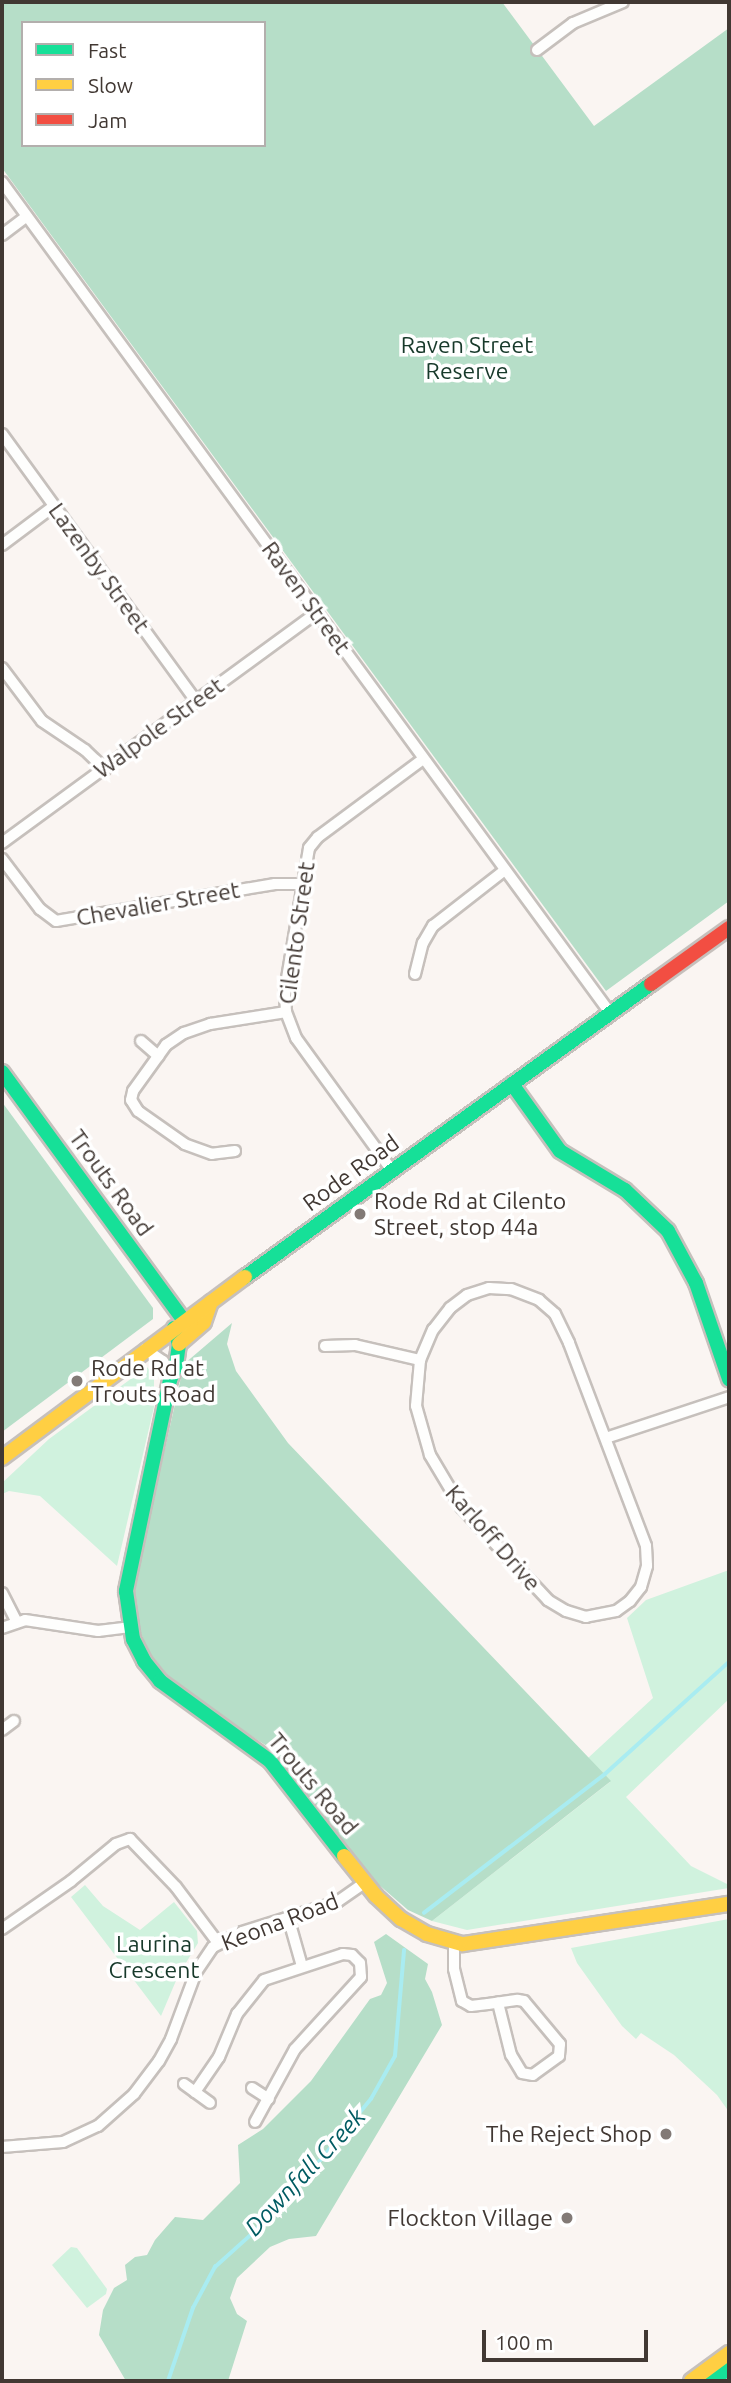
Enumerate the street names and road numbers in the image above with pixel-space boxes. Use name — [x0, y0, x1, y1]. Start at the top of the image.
street label: Lazenby Street — [43, 498, 155, 638]
street label: Raven Street — [256, 536, 356, 660]
street label: Walpole Street — [89, 672, 229, 784]
street label: Cilento Street — [273, 860, 321, 1006]
street label: Chevalier Street — [74, 876, 242, 932]
street label: Trouts Road — [63, 1124, 159, 1242]
street label: Rode Road — [298, 1129, 404, 1217]
street label: Karloff Drive — [440, 1479, 546, 1597]
street label: Trouts Road — [262, 1727, 364, 1841]
street label: Keona Road — [218, 1887, 342, 1957]

